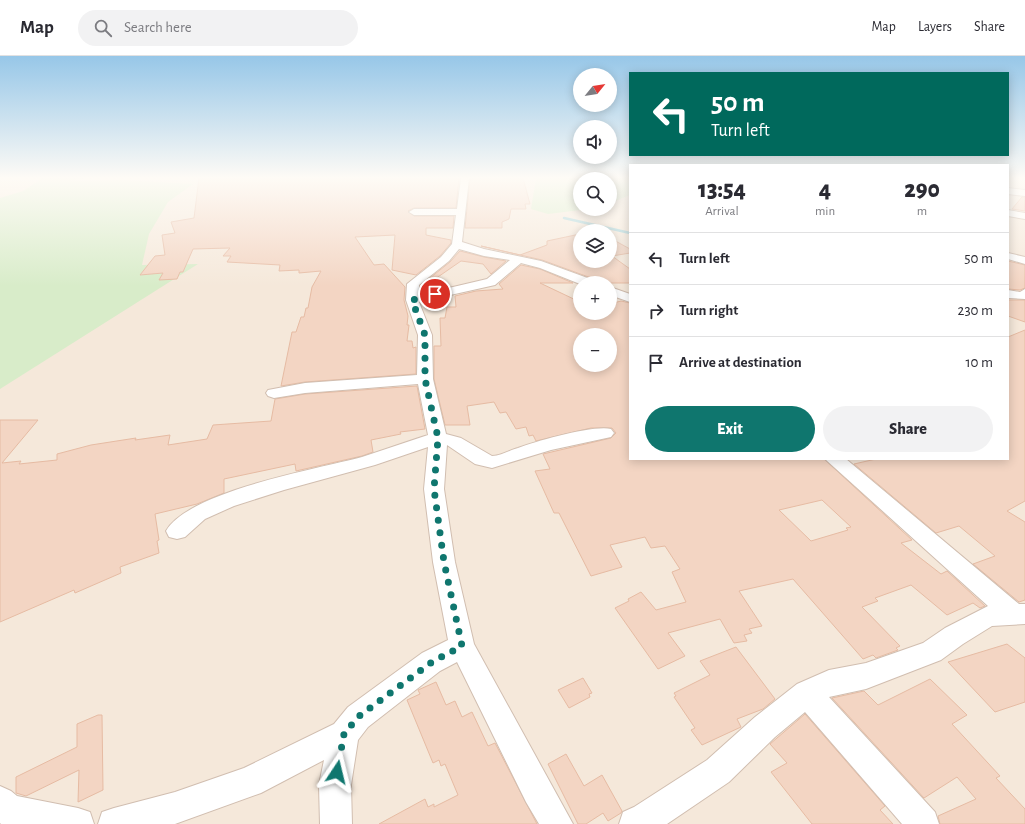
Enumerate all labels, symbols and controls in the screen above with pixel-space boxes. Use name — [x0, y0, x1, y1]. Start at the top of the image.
search box — [78, 10, 358, 46]
icon: search — [92, 17, 114, 39]
text: Map — [20, 18, 54, 37]
text: Search here — [124, 20, 192, 35]
text: Map — [871, 20, 896, 34]
text: Layers — [918, 20, 952, 34]
text: Share — [974, 20, 1005, 34]
north arrow — [573, 68, 617, 112]
map controls — [573, 68, 617, 372]
icon: left — [645, 88, 697, 140]
text: 50 m — [711, 89, 765, 117]
button: sound — [573, 120, 617, 164]
text: Turn left — [711, 122, 770, 140]
button: search — [573, 172, 617, 216]
text: 13:54 — [698, 178, 746, 202]
text: 4 — [819, 178, 831, 202]
text: 290 — [904, 178, 940, 202]
text: Arrival — [705, 205, 739, 218]
text: min — [815, 205, 835, 218]
text: m — [917, 205, 927, 218]
button: layers — [573, 224, 617, 268]
icon: left — [645, 248, 667, 270]
text: Turn left — [679, 251, 730, 266]
text: 50 m — [964, 251, 993, 266]
button: + — [573, 276, 617, 320]
pin — [418, 277, 452, 311]
icon: arrive — [424, 283, 446, 305]
icon: right — [645, 300, 667, 322]
text: Turn right — [679, 303, 738, 318]
text: 230 m — [958, 303, 993, 318]
button: − — [573, 328, 617, 372]
icon: arrive — [645, 352, 667, 374]
text: Arrive at destination — [679, 355, 802, 370]
text: 10 m — [965, 355, 993, 370]
button: Exit — [645, 406, 815, 452]
button: Share — [823, 406, 993, 452]
position arrow — [316, 751, 358, 793]

